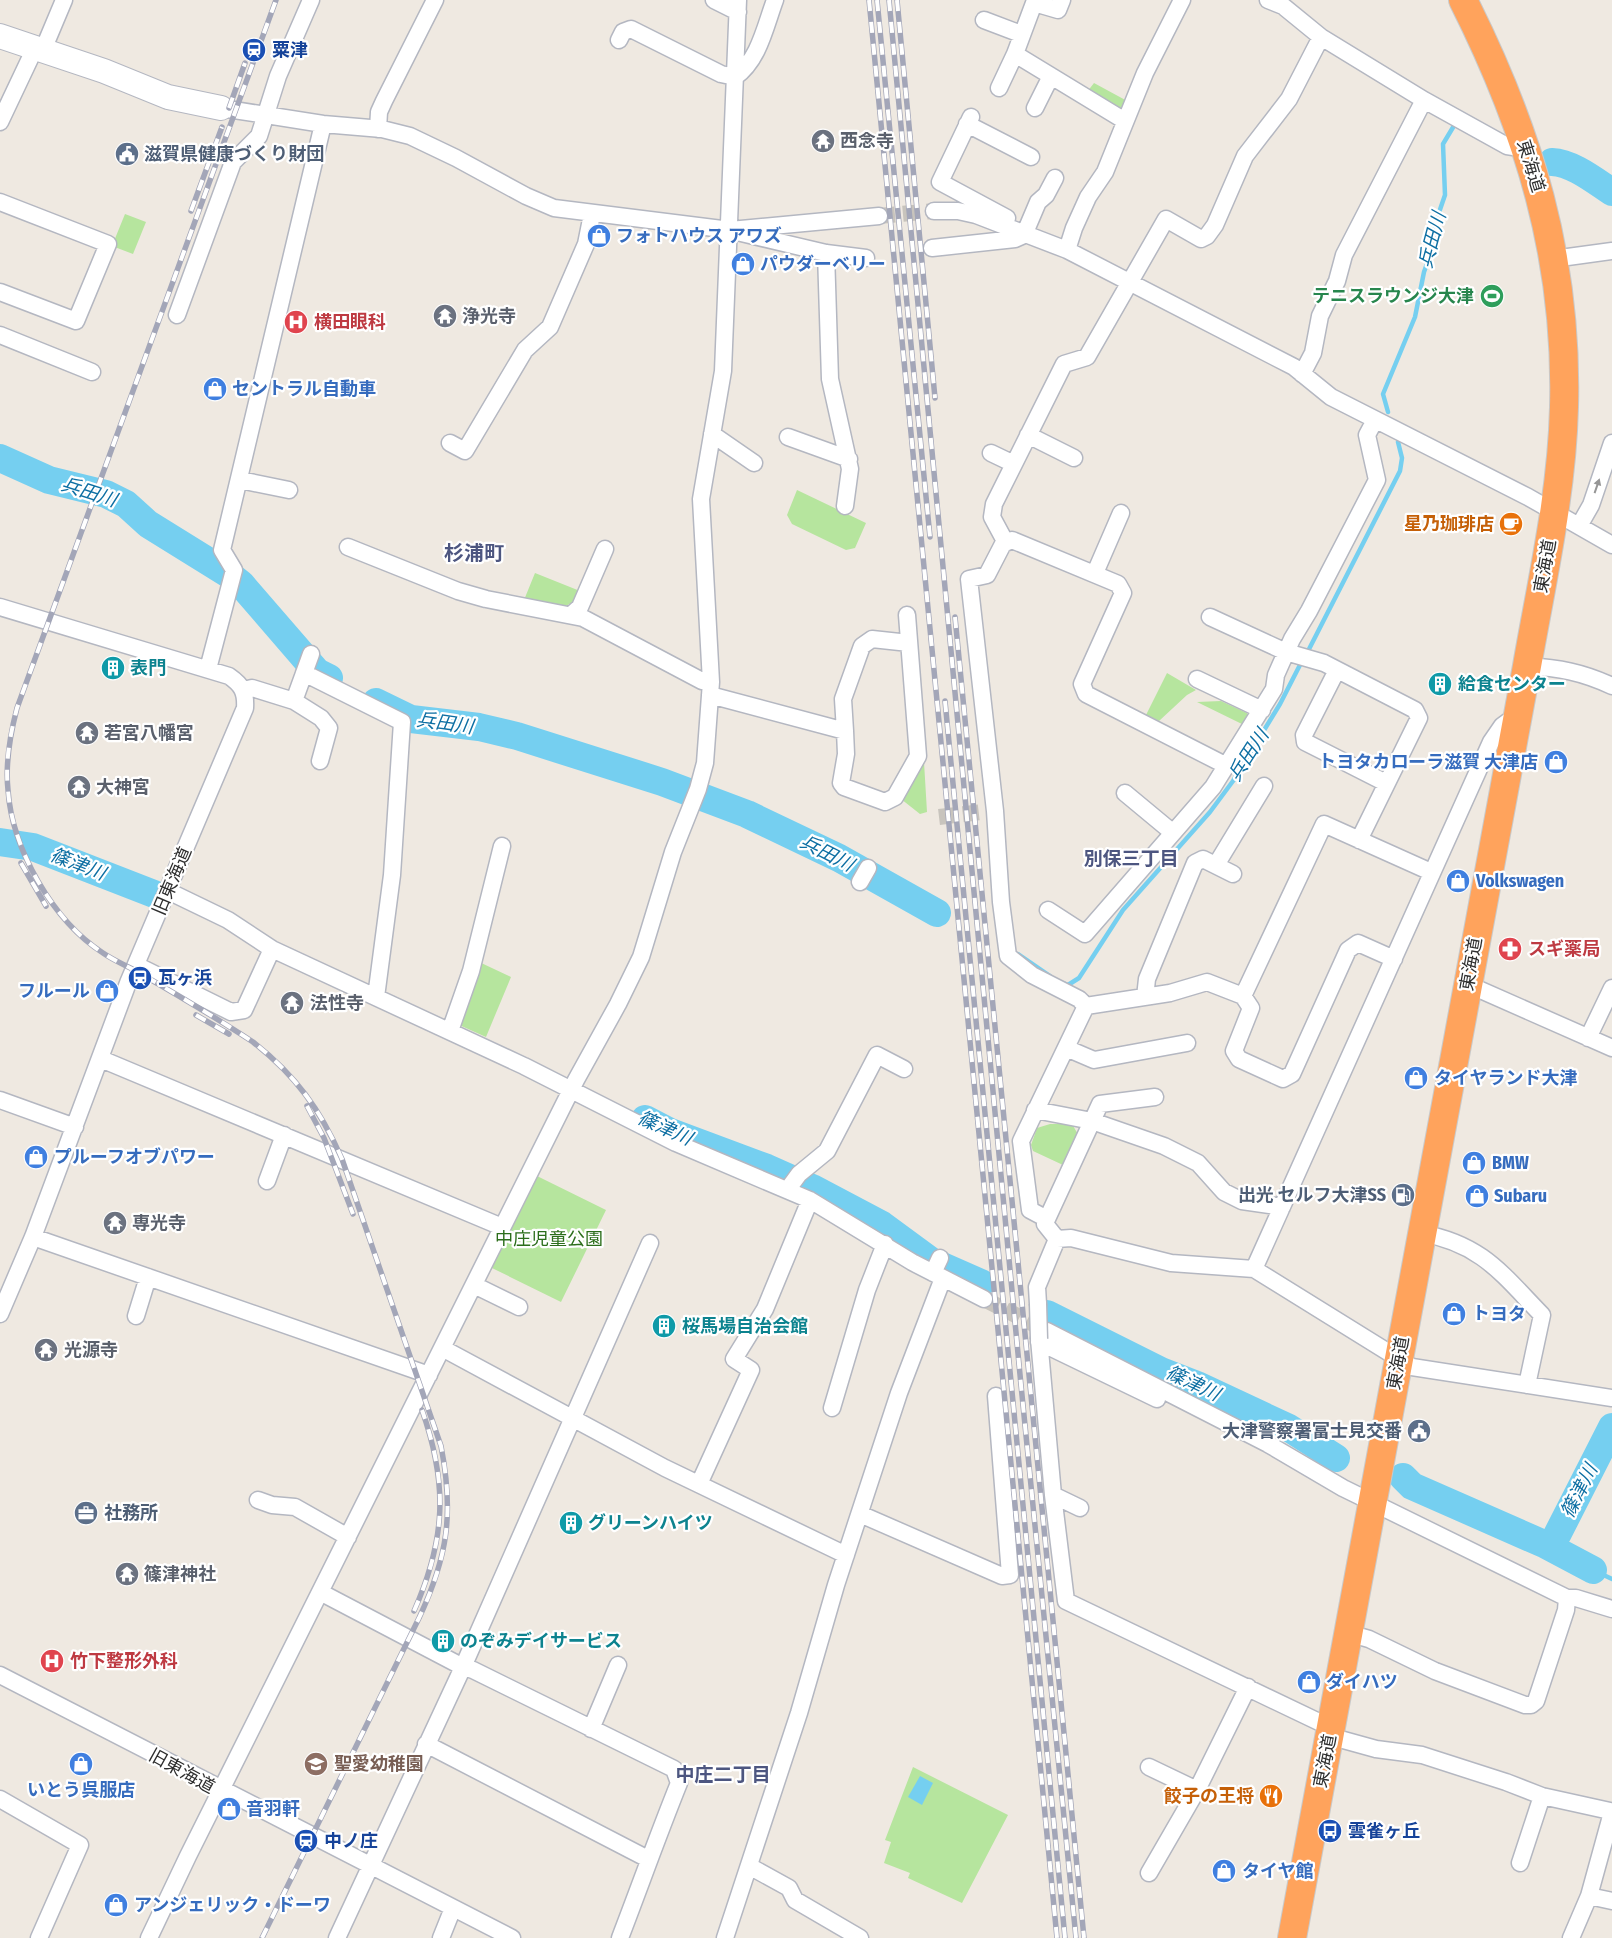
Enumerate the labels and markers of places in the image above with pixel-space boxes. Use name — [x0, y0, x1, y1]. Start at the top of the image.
station icon: 粟津 — [241, 37, 267, 63]
place label: 粟津 — [272, 39, 308, 61]
temple icon: 西念寺 — [810, 128, 836, 154]
place label: 西念寺 — [840, 130, 894, 152]
public building icon: 滋賀県健康づくり財団 — [114, 141, 140, 167]
place label: 滋賀県健康づくり財団 — [144, 143, 324, 165]
shop icon: フォトハウス アワズ — [586, 223, 612, 249]
place label: フォトハウス アワズ — [616, 225, 782, 247]
shop icon: パウダーベリー — [730, 251, 756, 277]
place label: パウダーベリー — [760, 253, 886, 275]
sports icon: テニスラウンジ大津 — [1479, 283, 1505, 309]
place label: テニスラウンジ大津 — [1312, 285, 1474, 307]
temple icon: 浄光寺 — [432, 303, 458, 329]
place label: 浄光寺 — [462, 305, 516, 327]
hospital icon: 横田眼科 — [283, 309, 309, 335]
place label: 横田眼科 — [314, 311, 386, 333]
shop icon: セントラル自動車 — [202, 376, 228, 402]
place label: セントラル自動車 — [232, 378, 376, 400]
cafe icon: 星乃珈琲店 — [1498, 511, 1524, 537]
place label: 星乃珈琲店 — [1404, 513, 1494, 535]
building icon: 表門 — [100, 655, 126, 681]
place label: 表門 — [130, 657, 166, 679]
building icon: 給食センター — [1427, 671, 1453, 697]
place label: 給食センター — [1458, 673, 1566, 695]
temple icon: 若宮八幡宮 — [74, 720, 100, 746]
place label: 若宮八幡宮 — [104, 722, 194, 744]
shop icon: トヨタカローラ滋賀 大津店 — [1543, 749, 1569, 775]
place label: トヨタカローラ滋賀 大津店 — [1318, 751, 1538, 773]
temple icon: 大神宮 — [66, 774, 92, 800]
place label: 大神宮 — [96, 776, 150, 798]
shop icon: Volkswagen — [1445, 868, 1471, 894]
place label: Volkswagen — [1475, 870, 1564, 892]
pharmacy icon: スギ薬局 — [1497, 936, 1523, 962]
place label: スギ薬局 — [1528, 938, 1600, 960]
station icon: 瓦ヶ浜 — [127, 965, 153, 991]
place label: 瓦ヶ浜 — [158, 967, 212, 989]
shop icon: フルール — [94, 978, 120, 1004]
place label: フルール — [18, 980, 90, 1002]
temple icon: 法性寺 — [279, 990, 305, 1016]
place label: 法性寺 — [310, 992, 364, 1014]
shop icon: タイヤランド大津 — [1403, 1065, 1429, 1091]
place label: タイヤランド大津 — [1434, 1067, 1577, 1089]
shop icon: プルーフオブパワー — [23, 1144, 49, 1170]
place label: プルーフオブパワー — [54, 1146, 215, 1168]
shop icon: BMW — [1461, 1150, 1487, 1176]
place label: BMW — [1492, 1152, 1529, 1174]
fuel station icon: 出光 セルフ大津SS — [1390, 1182, 1416, 1208]
shop icon: Subaru — [1464, 1183, 1490, 1209]
place label: 出光 セルフ大津SS — [1238, 1184, 1386, 1206]
place label: Subaru — [1494, 1185, 1547, 1207]
temple icon: 専光寺 — [102, 1210, 128, 1236]
place label: 専光寺 — [132, 1212, 186, 1234]
shop icon: トヨタ — [1441, 1301, 1467, 1327]
place label: トヨタ — [1472, 1303, 1526, 1325]
building icon: 桜馬場自治会館 — [651, 1313, 677, 1339]
place label: 桜馬場自治会館 — [682, 1315, 808, 1337]
temple icon: 光源寺 — [33, 1337, 59, 1363]
place label: 光源寺 — [64, 1339, 118, 1361]
public building icon: 大津警察署富士見交番 — [1406, 1418, 1432, 1444]
place label: 大津警察署富士見交番 — [1222, 1420, 1402, 1442]
office icon: 社務所 — [73, 1500, 99, 1526]
place label: 社務所 — [104, 1502, 158, 1524]
building icon: グリーンハイツ — [558, 1510, 584, 1536]
place label: グリーンハイツ — [588, 1512, 713, 1534]
temple icon: 篠津神社 — [114, 1561, 140, 1587]
place label: 篠津神社 — [144, 1563, 216, 1585]
building icon: のぞみデイサービス — [430, 1628, 456, 1654]
place label: のぞみデイサービス — [460, 1630, 622, 1652]
hospital icon: 竹下整形外科 — [39, 1648, 65, 1674]
place label: 竹下整形外科 — [70, 1650, 178, 1672]
shop icon: ダイハツ — [1296, 1669, 1322, 1695]
place label: ダイハツ — [1326, 1671, 1398, 1693]
shop icon: いとう呉服店 — [68, 1751, 94, 1777]
school or university icon: 聖愛幼稚園 — [303, 1751, 329, 1777]
place label: 聖愛幼稚園 — [334, 1753, 424, 1775]
place label: いとう呉服店 — [27, 1779, 135, 1801]
restaurant icon: 餃子の王将 — [1258, 1783, 1284, 1809]
place label: 餃子の王将 — [1163, 1785, 1254, 1807]
shop icon: 音羽軒 — [216, 1796, 242, 1822]
place label: 音羽軒 — [246, 1798, 300, 1820]
bus stop icon: 雲雀ヶ丘 — [1317, 1818, 1343, 1844]
place label: 雲雀ヶ丘 — [1348, 1820, 1420, 1842]
station icon: 中ノ庄 — [293, 1828, 319, 1854]
place label: 中ノ庄 — [324, 1830, 378, 1852]
shop icon: タイヤ館 — [1211, 1858, 1237, 1884]
place label: タイヤ館 — [1242, 1860, 1313, 1882]
shop icon: アンジェリック・ドーワ — [103, 1892, 129, 1918]
place label: アンジェリック・ドーワ — [134, 1894, 331, 1916]

